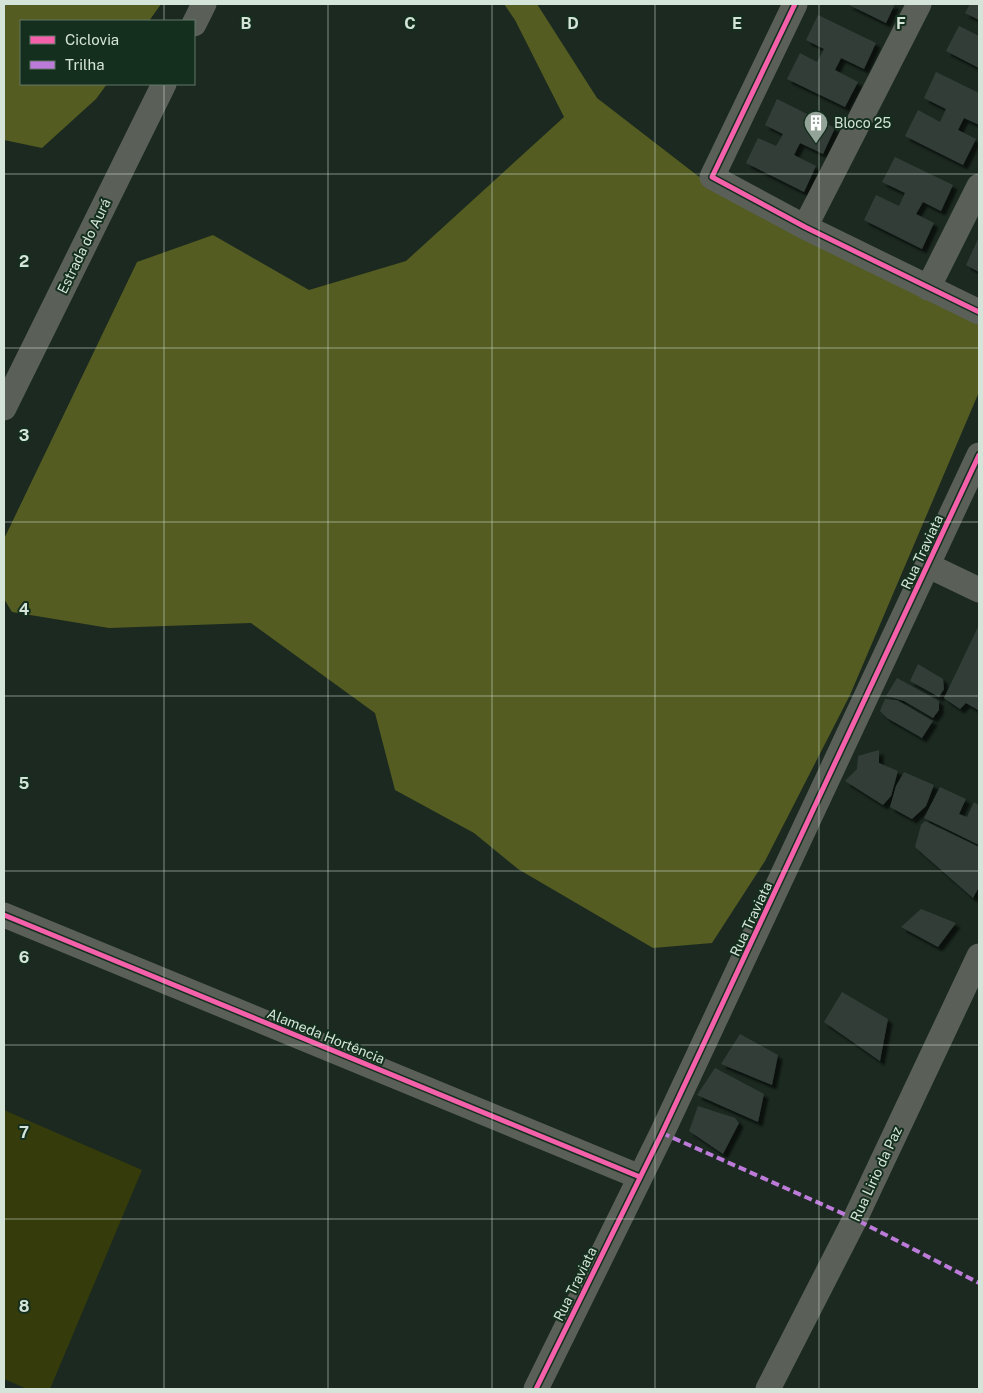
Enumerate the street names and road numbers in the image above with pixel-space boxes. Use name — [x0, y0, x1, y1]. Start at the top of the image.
street label: Estrada do Aurá — [54, 196, 114, 296]
street label: Rua Traviata — [898, 512, 946, 592]
street label: Rua Traviata — [727, 879, 775, 959]
street label: Alameda Hortência — [265, 1005, 387, 1067]
street label: Rua Lirio da Paz — [847, 1124, 905, 1224]
street label: Rua Traviata — [550, 1244, 600, 1324]

